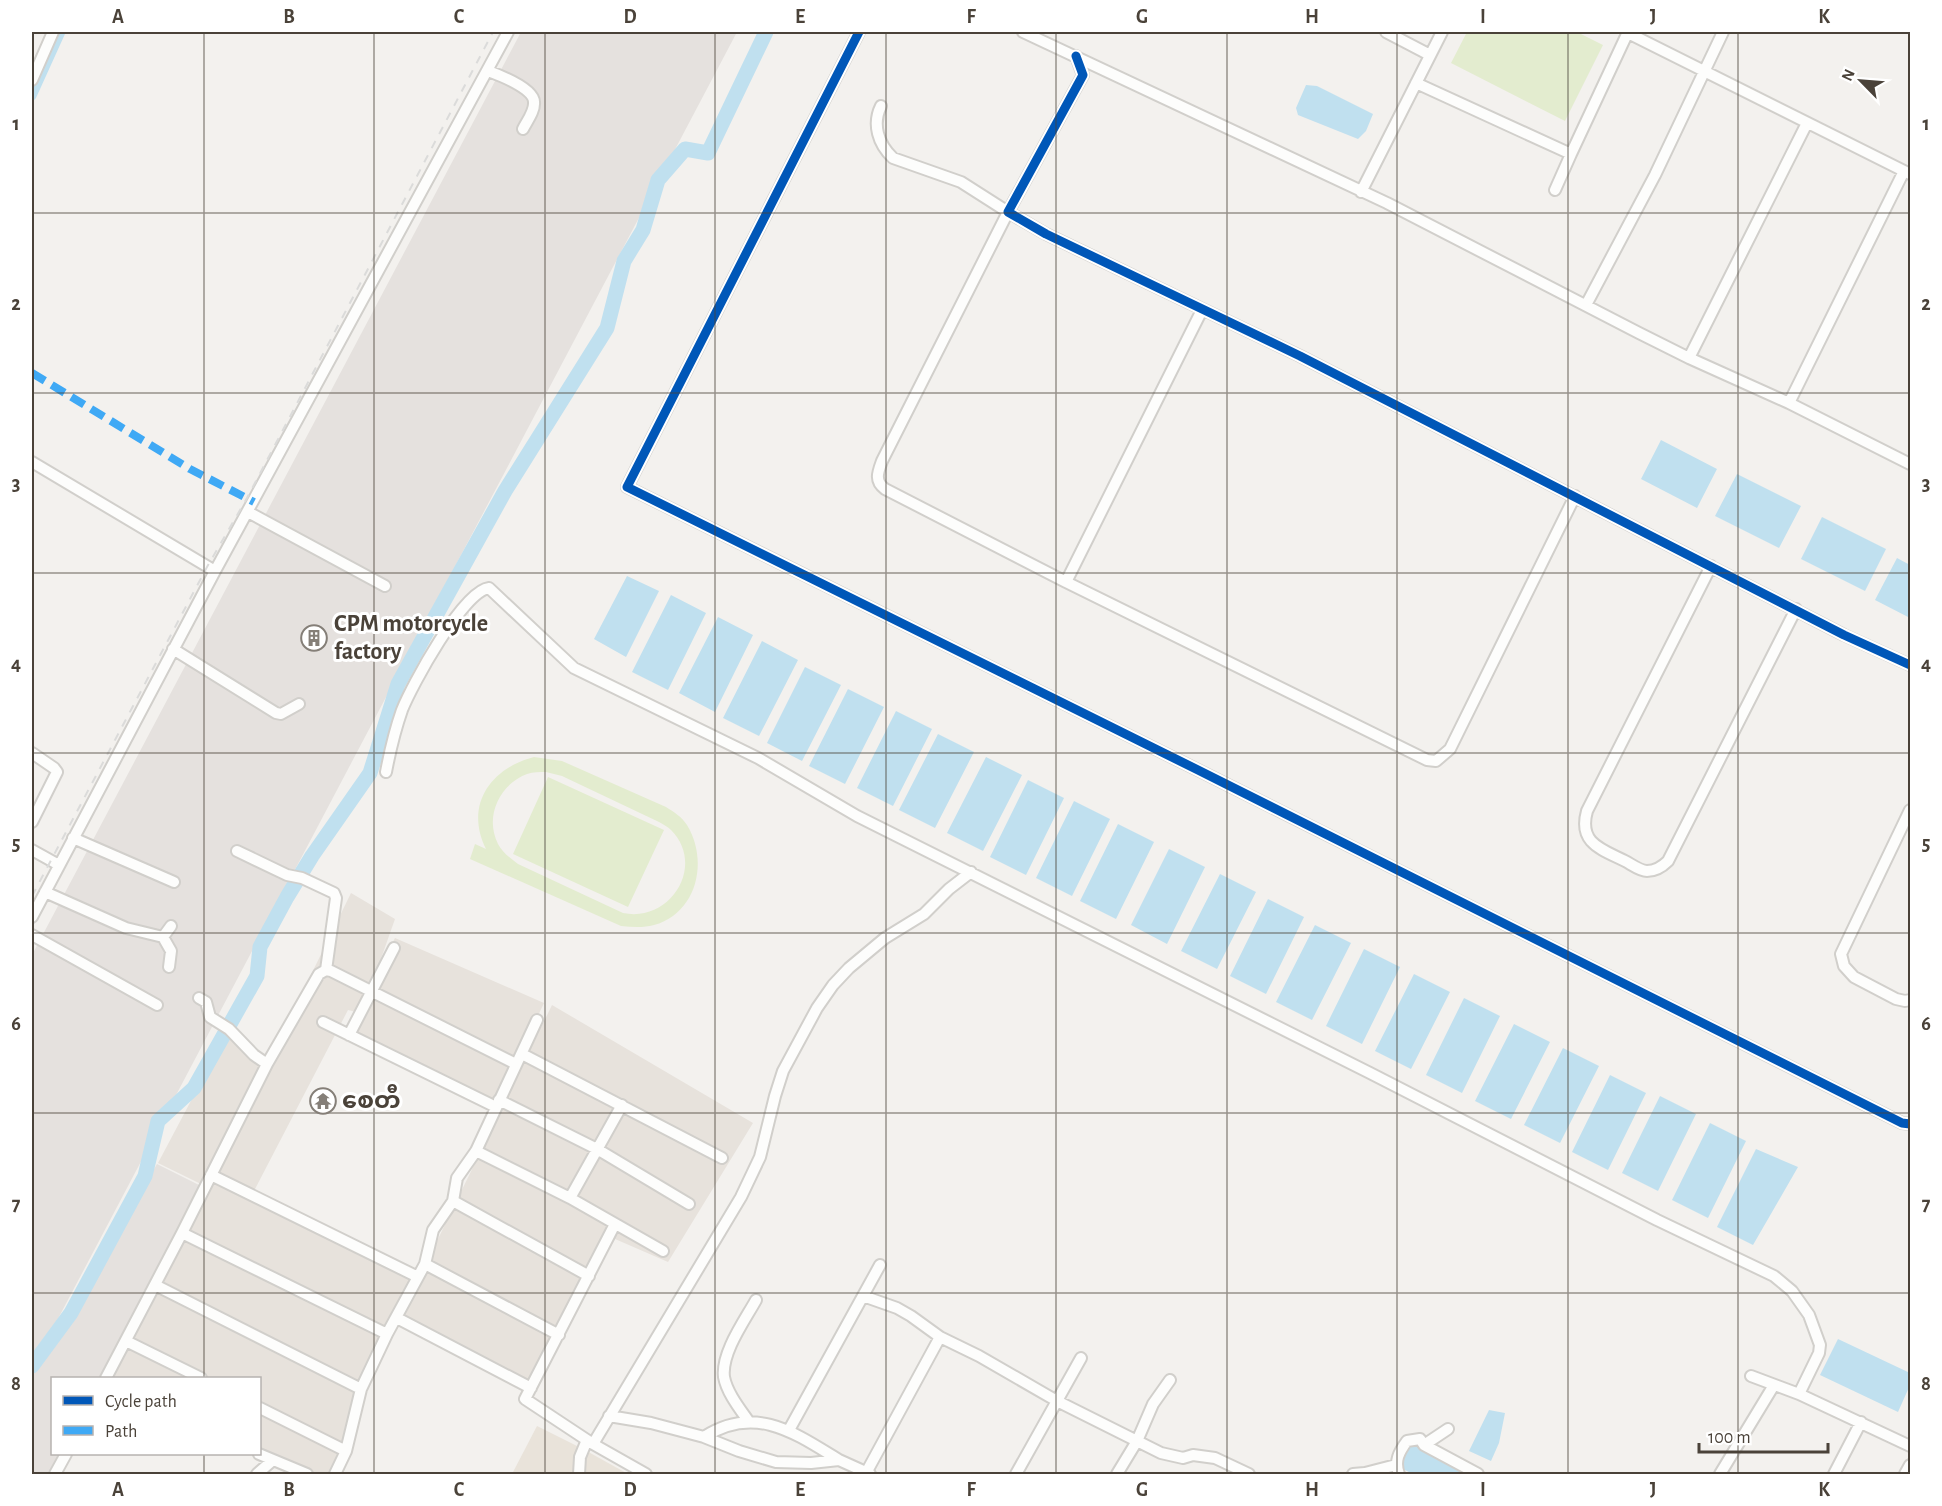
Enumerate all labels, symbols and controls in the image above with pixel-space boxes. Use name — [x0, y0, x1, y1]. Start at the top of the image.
text: A — [112, 7, 124, 27]
text: B — [283, 7, 295, 27]
text: C — [454, 7, 465, 27]
text: D — [623, 7, 637, 27]
text: E — [795, 7, 805, 27]
text: F — [966, 7, 976, 27]
text: G — [1136, 7, 1148, 27]
text: H — [1305, 7, 1319, 27]
text: I — [1480, 7, 1486, 27]
text: J — [1650, 7, 1656, 27]
text: K — [1818, 7, 1830, 27]
north arrow — [1831, 51, 1891, 111]
text: N — [1839, 67, 1858, 84]
text: 1 — [12, 114, 20, 134]
text: 1 — [1922, 114, 1930, 134]
text: 2 — [11, 294, 21, 314]
text: 2 — [1921, 294, 1931, 314]
text: 3 — [12, 474, 20, 494]
text: 3 — [1922, 474, 1930, 494]
place label: CPM motorcycle factory — [334, 612, 488, 664]
building icon: CPM motorcycle factory — [299, 623, 329, 653]
text: 4 — [11, 654, 21, 674]
text: 4 — [1921, 654, 1931, 674]
text: 5 — [12, 834, 20, 854]
text: 5 — [1922, 834, 1930, 854]
text: 6 — [11, 1014, 21, 1034]
text: 6 — [1921, 1014, 1931, 1034]
place label: စေတီ — [342, 1084, 401, 1113]
temple icon: စေတီ — [308, 1086, 338, 1116]
text: 7 — [12, 1194, 21, 1214]
text: 7 — [1922, 1194, 1931, 1214]
text: 8 — [11, 1374, 21, 1394]
text: 8 — [1921, 1374, 1931, 1394]
legend — [51, 1377, 261, 1455]
text: Cycle path — [105, 1393, 177, 1411]
scale bar — [1699, 1416, 1828, 1454]
text: Path — [105, 1423, 137, 1441]
text: 100 m — [1708, 1429, 1751, 1447]
text: A — [112, 1480, 124, 1500]
text: B — [283, 1480, 295, 1500]
text: C — [454, 1480, 465, 1500]
text: D — [623, 1480, 637, 1500]
text: E — [795, 1480, 805, 1500]
text: F — [966, 1480, 976, 1500]
text: G — [1136, 1480, 1148, 1500]
text: H — [1305, 1480, 1319, 1500]
text: I — [1480, 1480, 1486, 1500]
text: J — [1650, 1480, 1656, 1500]
text: K — [1818, 1480, 1830, 1500]

